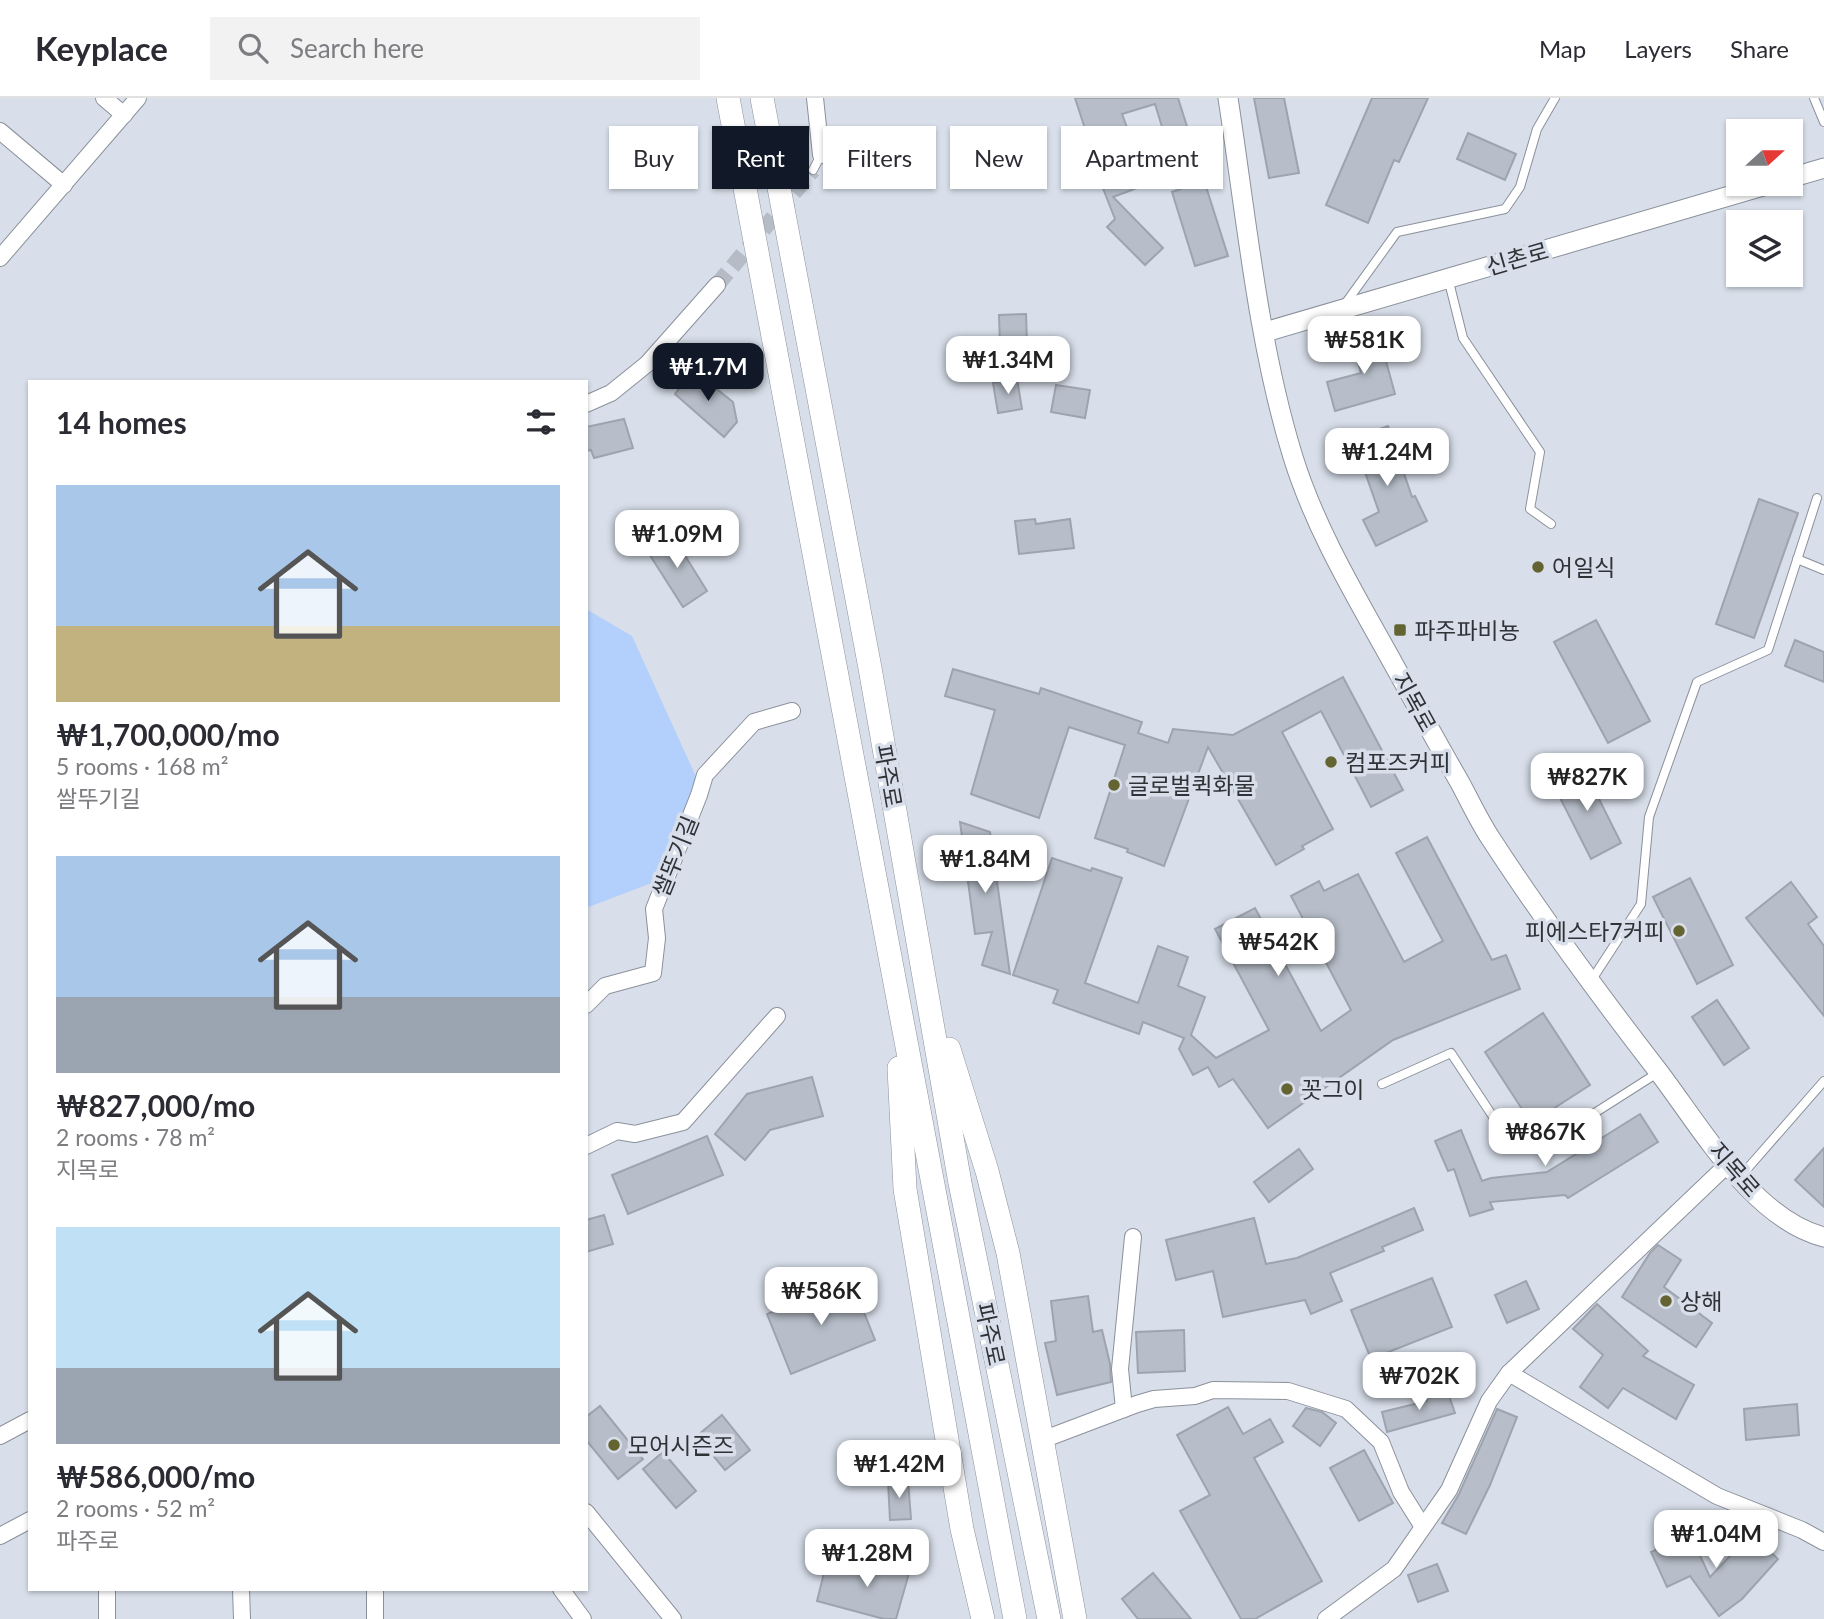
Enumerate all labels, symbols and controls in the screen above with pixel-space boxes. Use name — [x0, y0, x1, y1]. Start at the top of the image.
search box — [210, 17, 700, 80]
text: Keyplace — [35, 28, 168, 68]
icon: search — [234, 29, 272, 67]
text: Search here — [290, 32, 424, 64]
text: Map — [1539, 34, 1586, 63]
text: Layers — [1624, 34, 1692, 63]
text: Share — [1730, 34, 1789, 63]
north arrow — [1726, 119, 1802, 196]
map controls — [1726, 119, 1803, 287]
chip: Buy — [609, 126, 698, 189]
chip: Rent — [712, 126, 809, 189]
chip: Filters — [823, 126, 936, 189]
chip: New — [950, 126, 1047, 189]
chip: Apartment — [1061, 126, 1223, 189]
button: layers — [1726, 210, 1803, 287]
street label: 신촌로 — [1483, 236, 1551, 280]
pin: ₩581K — [1315, 316, 1413, 376]
text: ₩581K — [1324, 325, 1404, 353]
pin: ₩1.34M — [951, 336, 1065, 396]
pin: ₩1.7M — [659, 344, 757, 403]
text: ₩1.34M — [962, 345, 1054, 373]
text: ₩1.7M — [669, 352, 747, 380]
icon: filters — [522, 403, 560, 441]
text: 14 homes — [56, 404, 187, 440]
pin: ₩1.24M — [1330, 428, 1444, 488]
text: ₩1.24M — [1341, 437, 1433, 465]
pin: ₩1.09M — [620, 510, 734, 570]
text: ₩1.09M — [631, 519, 723, 547]
icon: home — [245, 531, 371, 657]
place label: 어일식 — [1552, 553, 1615, 581]
marker: 어일식 — [1530, 559, 1546, 575]
place label: 파주파비뇽 — [1414, 616, 1520, 644]
marker: 파주파비뇽 — [1392, 622, 1408, 638]
street label: 지목로 — [1387, 667, 1443, 737]
text: ₩1,700,000/mo — [56, 716, 280, 752]
street label: 파주로 — [870, 742, 908, 810]
place label: 컴포즈커피 — [1345, 748, 1451, 776]
text: 5 rooms · 168 m² — [56, 752, 228, 780]
marker: 컴포즈커피 — [1323, 754, 1339, 770]
pin: ₩827K — [1538, 754, 1636, 813]
text: ₩827K — [1547, 762, 1627, 790]
place label: 글로벌퀵화물 — [1128, 771, 1255, 799]
marker: 글로벌퀵화물 — [1106, 777, 1122, 793]
text: 쌀뚜기길 — [56, 784, 141, 812]
street label: 쌀뚜기길 — [646, 812, 704, 900]
pin: ₩1.84M — [928, 836, 1042, 895]
text: ₩1.84M — [939, 844, 1031, 872]
icon: home — [245, 902, 371, 1028]
place label: 피에스타7커피 — [1525, 917, 1665, 945]
pin: ₩542K — [1229, 918, 1327, 978]
marker: 피에스타7커피 — [1671, 923, 1687, 939]
text: ₩542K — [1238, 927, 1318, 955]
place label: 꼿그이 — [1301, 1075, 1364, 1103]
marker: 꼿그이 — [1279, 1081, 1295, 1097]
text: ₩827,000/mo — [56, 1087, 255, 1123]
pin: ₩867K — [1496, 1108, 1594, 1168]
text: ₩867K — [1505, 1117, 1585, 1145]
text: 2 rooms · 78 m² — [56, 1123, 215, 1151]
street label: 지목로 — [1704, 1136, 1766, 1202]
text: 지목로 — [56, 1155, 119, 1183]
pin: ₩586K — [772, 1268, 870, 1327]
icon: home — [245, 1273, 371, 1399]
text: ₩586K — [781, 1276, 861, 1304]
place label: 상해 — [1680, 1287, 1722, 1315]
marker: 상해 — [1658, 1293, 1674, 1309]
street label: 파주로 — [971, 1300, 1011, 1368]
pin: ₩702K — [1370, 1352, 1468, 1412]
text: ₩702K — [1379, 1361, 1459, 1389]
place label: 모어시즌즈 — [628, 1431, 734, 1459]
marker: 모어시즌즈 — [606, 1437, 622, 1453]
pin: ₩1.42M — [842, 1440, 956, 1500]
text: ₩1.42M — [853, 1449, 945, 1477]
text: ₩586,000/mo — [56, 1458, 255, 1494]
text: 2 rooms · 52 m² — [56, 1494, 215, 1522]
pin: ₩1.04M — [1659, 1510, 1773, 1570]
text: ₩1.04M — [1670, 1519, 1762, 1547]
text: 파주로 — [56, 1526, 119, 1554]
pin: ₩1.28M — [810, 1530, 924, 1589]
text: ₩1.28M — [821, 1538, 913, 1566]

